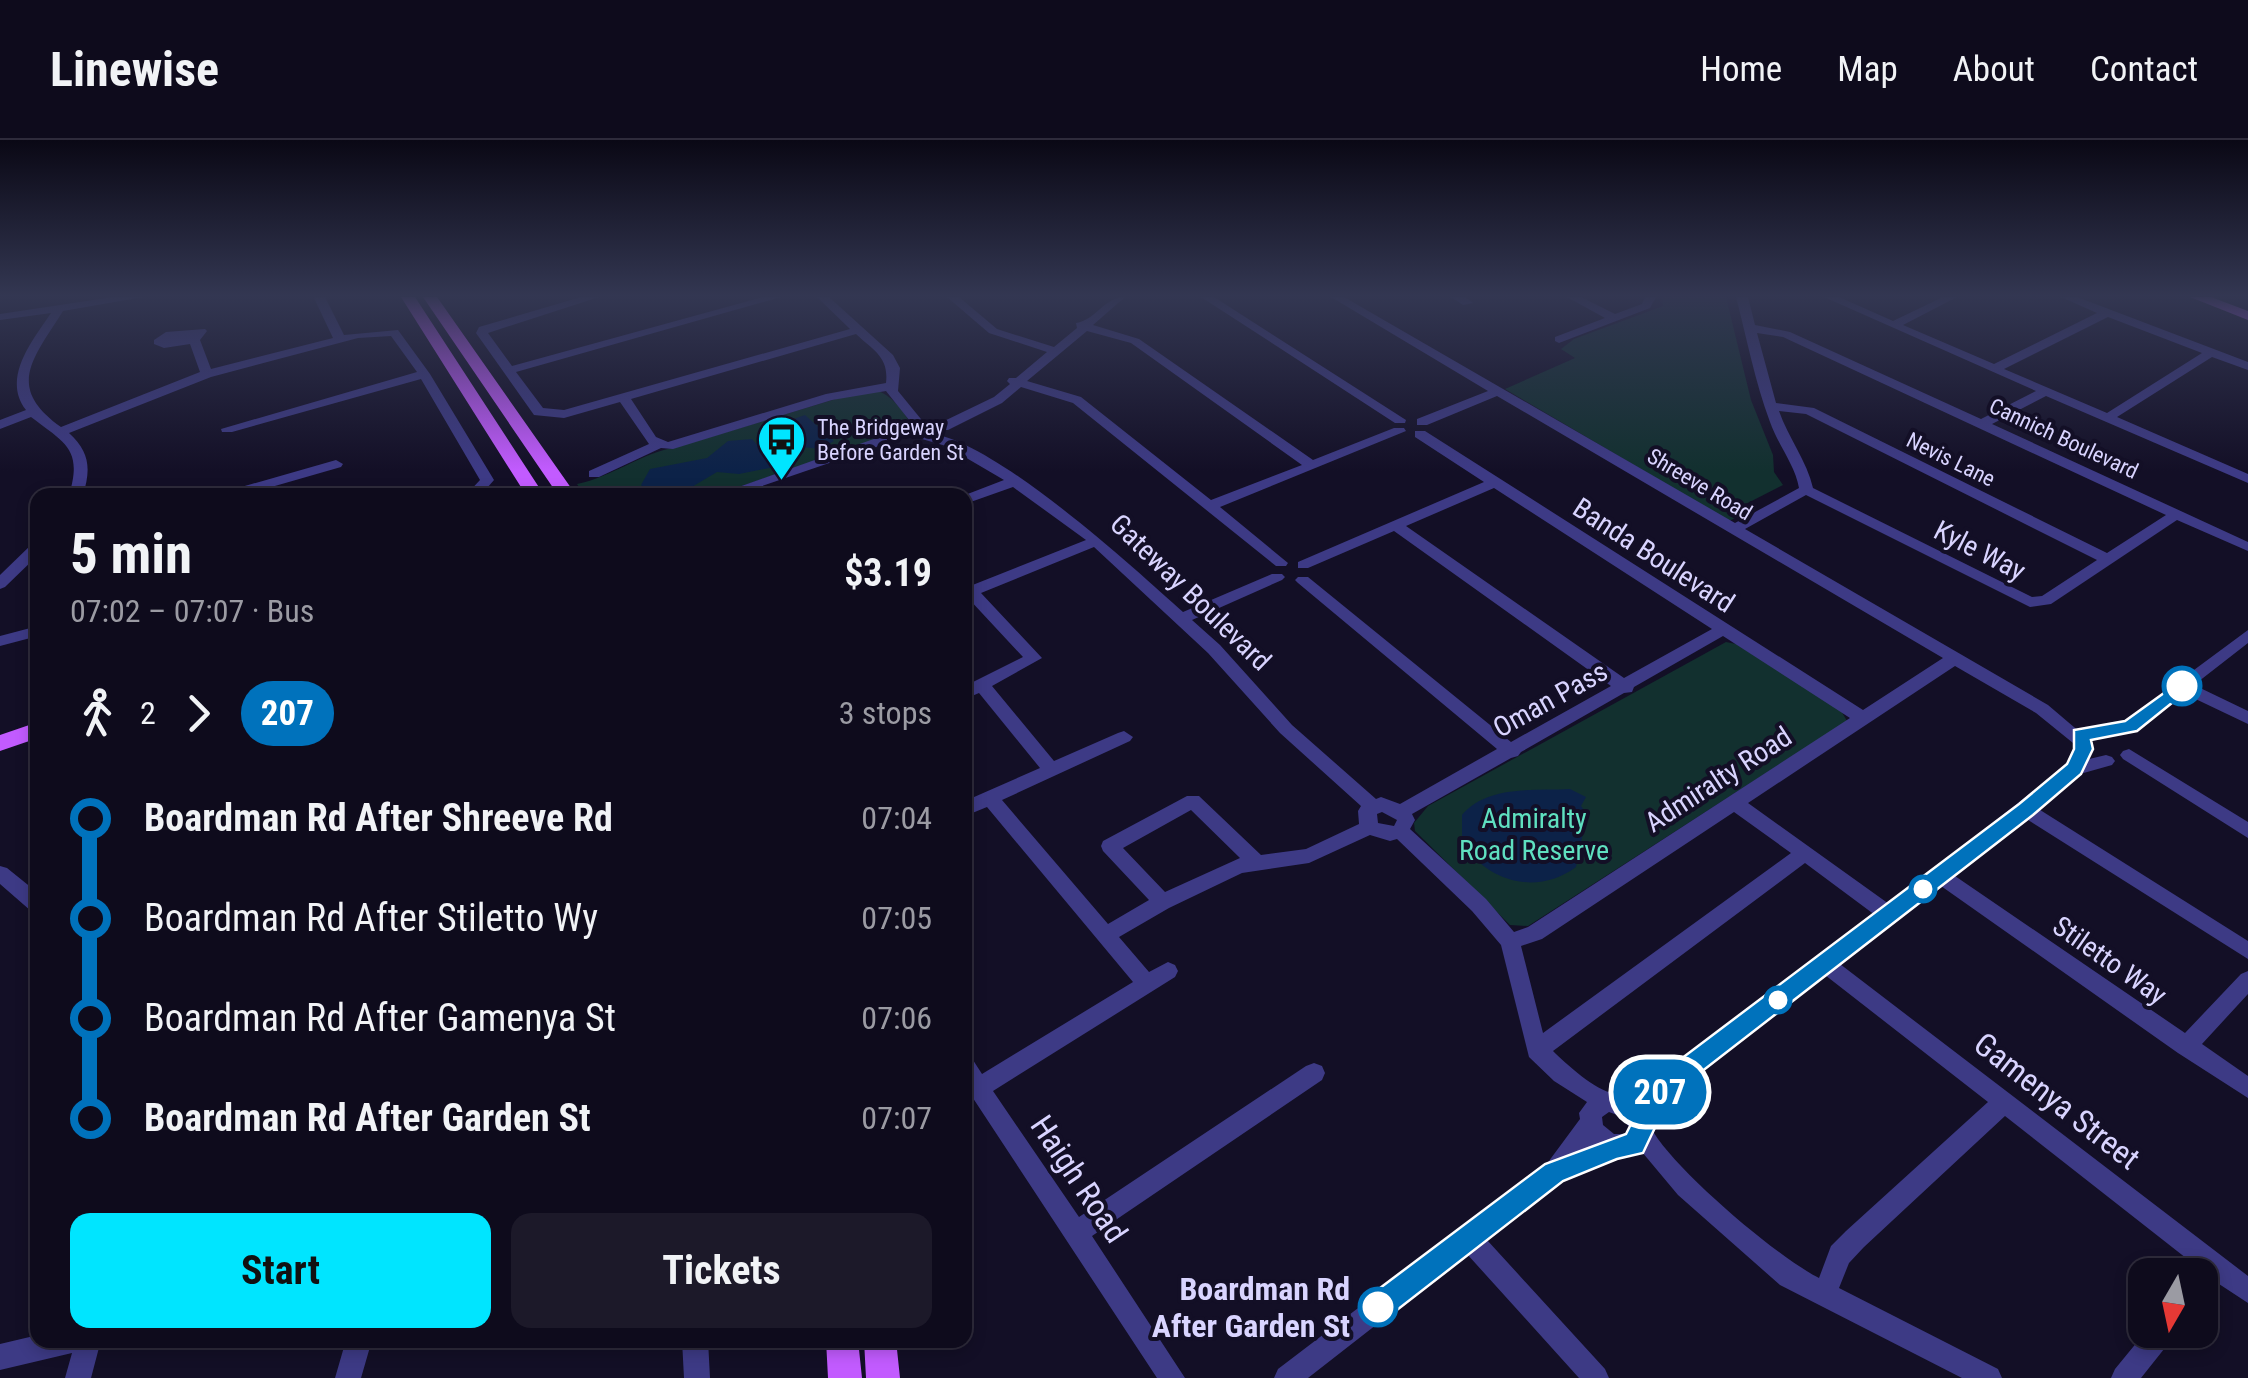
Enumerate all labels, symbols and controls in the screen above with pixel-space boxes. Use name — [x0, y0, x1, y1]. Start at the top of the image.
text: Linewise — [50, 41, 219, 98]
text: Home — [1700, 49, 1782, 90]
text: Map — [1837, 49, 1898, 90]
text: About — [1953, 49, 2035, 90]
text: Contact — [2090, 49, 2198, 90]
street label: Cannich Boulevard — [1985, 393, 2142, 484]
bus stop icon: The Bridgeway Before Garden St — [756, 414, 808, 482]
place label: The Bridgeway Before Garden St — [817, 415, 964, 465]
street label: Nevis Lane — [1902, 427, 1999, 492]
street label: Shreeve Road — [1643, 443, 1757, 525]
street label: Banda Boulevard — [1567, 491, 1741, 620]
street label: Gateway Boulevard — [1103, 507, 1278, 677]
street label: Kyle Way — [1929, 513, 2031, 588]
text: 5 min — [70, 522, 192, 586]
text: $3.19 — [844, 551, 932, 595]
text: 07:02 – 07:07 · Bus — [70, 592, 314, 630]
street label: Oman Pass — [1487, 655, 1613, 744]
unlabelled marker — [2163, 667, 2201, 705]
icon: walk — [70, 686, 125, 741]
icon: forward — [171, 686, 226, 741]
text: 207 — [261, 693, 314, 734]
text: 2 — [140, 694, 156, 732]
text: 3 stops — [839, 694, 932, 732]
street label: Admiralty Road — [1639, 720, 1798, 839]
text: Boardman Rd After Shreeve Rd — [144, 796, 613, 840]
text: 07:04 — [861, 799, 932, 837]
park label: Admiralty Road Reserve — [1459, 802, 1609, 867]
unlabelled marker — [1910, 876, 1936, 902]
text: Boardman Rd After Stiletto Wy — [144, 896, 598, 940]
text: 07:05 — [861, 899, 932, 937]
street label: Stiletto Way — [2046, 909, 2173, 1012]
unlabelled marker — [1765, 987, 1791, 1013]
text: Boardman Rd After Gamenya St — [144, 996, 616, 1040]
text: 07:06 — [861, 999, 932, 1037]
street label: Gamenya Street — [1967, 1025, 2147, 1177]
line badge: 207 — [1602, 1060, 1718, 1124]
text: 207 — [1633, 1072, 1687, 1113]
text: Boardman Rd After Garden St — [144, 1096, 591, 1140]
text: 07:07 — [861, 1099, 932, 1137]
street label: Haigh Road — [1023, 1108, 1135, 1250]
button: Start — [70, 1213, 491, 1328]
button: Tickets — [511, 1213, 932, 1328]
north arrow — [2128, 1258, 2218, 1348]
map controls — [2128, 1258, 2218, 1348]
place label: Boardman Rd After Garden St — [1152, 1270, 1350, 1345]
marker: Boardman Rd After Garden St — [1359, 1288, 1397, 1326]

